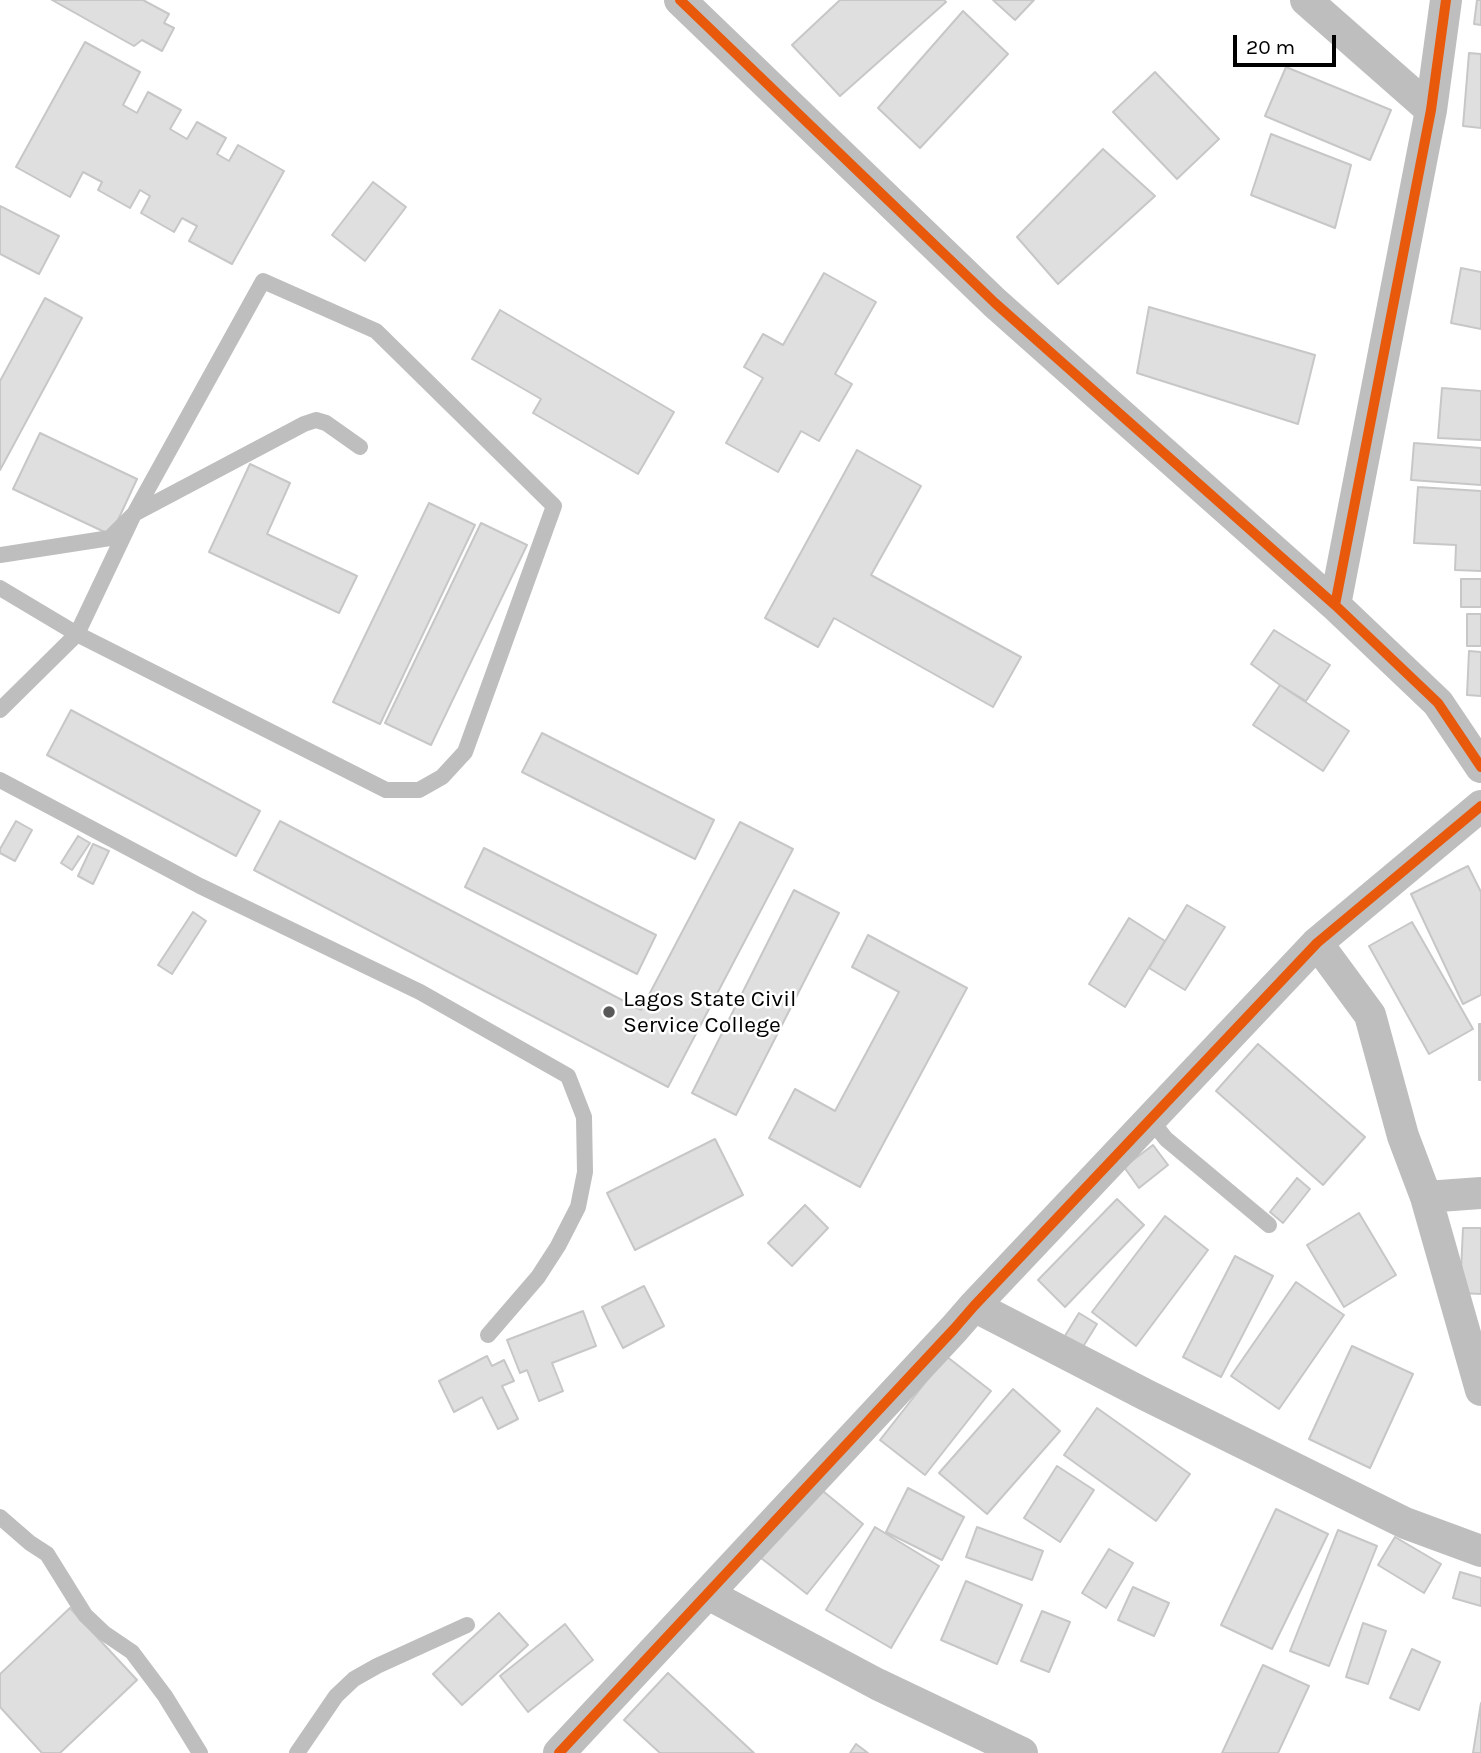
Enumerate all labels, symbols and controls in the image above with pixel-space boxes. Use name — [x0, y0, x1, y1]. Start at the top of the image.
scale bar — [1236, 21, 1339, 65]
text: 20 m — [1246, 35, 1295, 59]
place label: Lagos State Civil Service College — [623, 985, 796, 1039]
marker: Lagos State Civil Service College — [601, 1004, 617, 1020]

